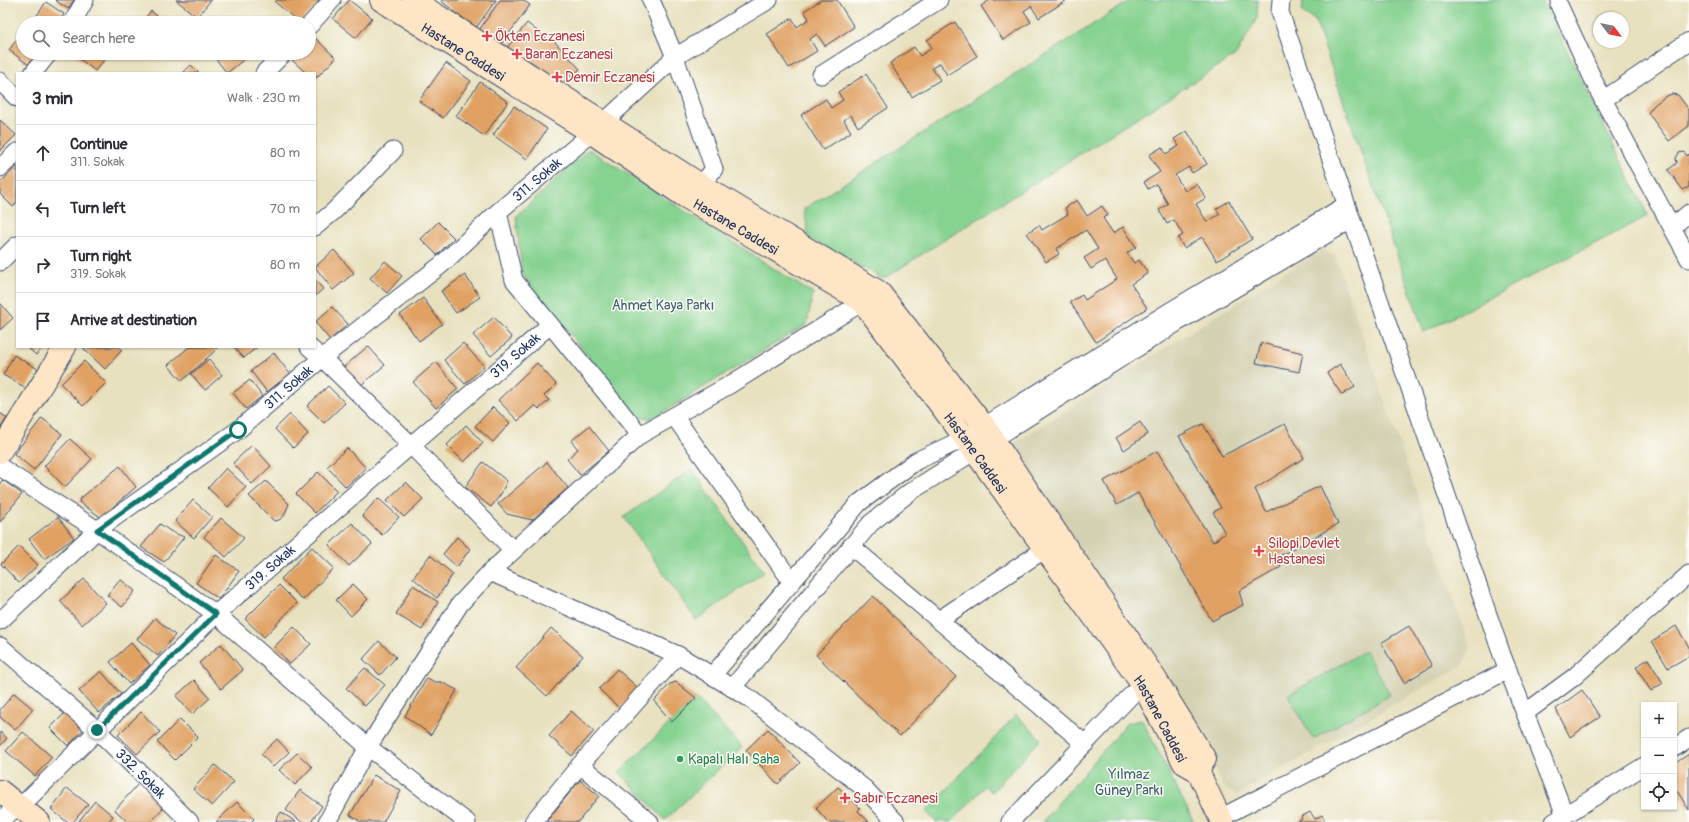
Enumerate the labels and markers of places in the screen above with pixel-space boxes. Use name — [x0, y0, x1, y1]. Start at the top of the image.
place label: Ökten Eczanesi — [495, 27, 585, 45]
marker: Ökten Eczanesi — [482, 31, 492, 41]
place label: Baran Eczanesi — [525, 46, 613, 63]
marker: Baran Eczanesi — [512, 49, 522, 59]
place label: Demir Eczanesi — [565, 69, 655, 86]
marker: Demir Eczanesi — [552, 72, 562, 82]
place label: Silopi Devlet Hastanesi — [1268, 535, 1340, 568]
marker: Silopi Devlet Hastanesi — [1253, 545, 1265, 557]
place label: Kapalı Halı Saha — [688, 751, 779, 768]
marker: Kapalı Halı Saha — [675, 754, 685, 764]
place label: Sabır Eczanesi — [853, 790, 938, 807]
marker: Sabır Eczanesi — [840, 793, 850, 803]

